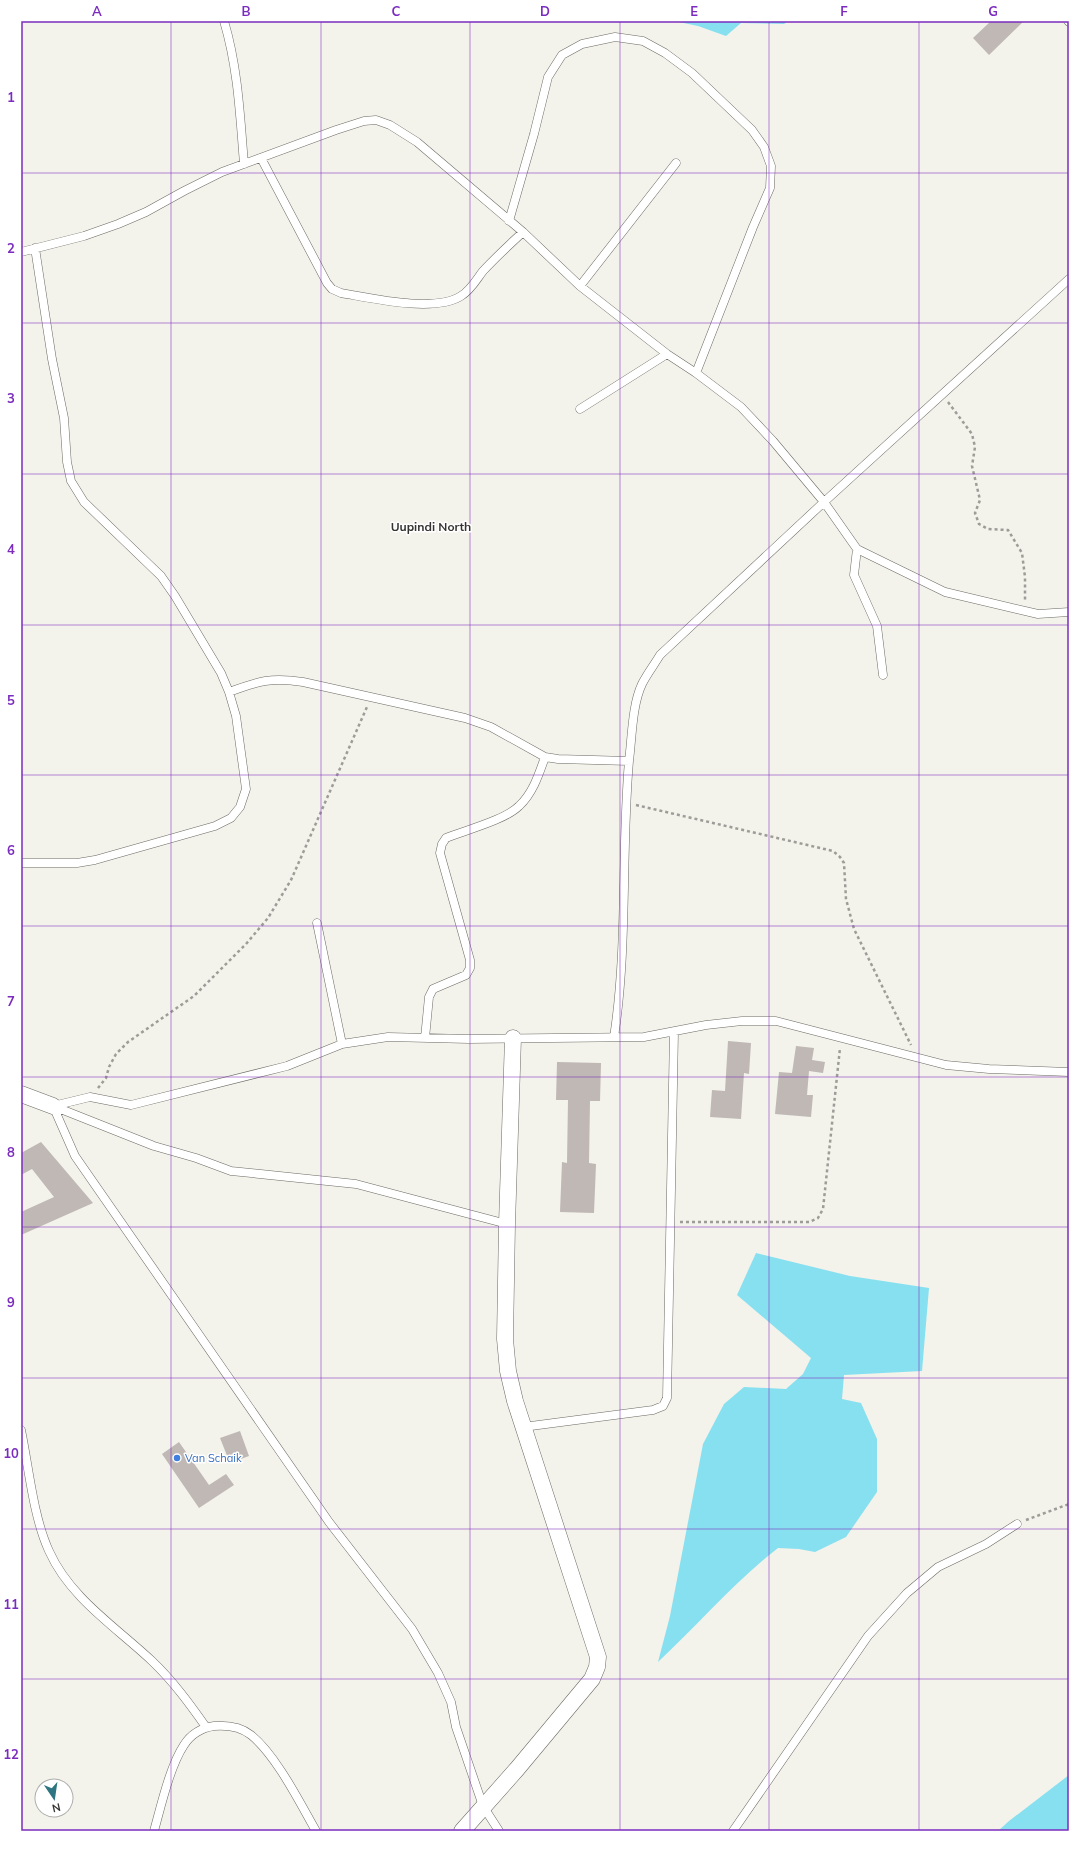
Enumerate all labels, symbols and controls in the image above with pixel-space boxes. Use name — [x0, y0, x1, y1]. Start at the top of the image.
text: A — [92, 3, 102, 19]
text: B — [242, 3, 251, 19]
text: C — [392, 3, 401, 19]
text: D — [540, 3, 550, 19]
text: E — [690, 3, 698, 19]
text: F — [840, 3, 848, 19]
text: G — [988, 3, 998, 19]
text: 1 — [7, 89, 15, 105]
text: 2 — [7, 240, 15, 256]
text: 3 — [7, 390, 15, 406]
district label: Uupindi North — [391, 519, 471, 534]
text: 4 — [7, 541, 15, 557]
text: 5 — [7, 692, 15, 708]
text: 6 — [7, 842, 15, 858]
text: 7 — [7, 993, 15, 1009]
text: 8 — [7, 1144, 15, 1160]
text: 9 — [7, 1294, 15, 1310]
text: 10 — [3, 1445, 19, 1461]
place label: Van Schaik — [185, 1451, 242, 1465]
marker: Van Schaik — [172, 1453, 182, 1463]
text: 11 — [3, 1596, 19, 1612]
text: 12 — [3, 1746, 19, 1762]
north arrow — [34, 1778, 74, 1818]
text: N — [51, 1800, 62, 1815]

